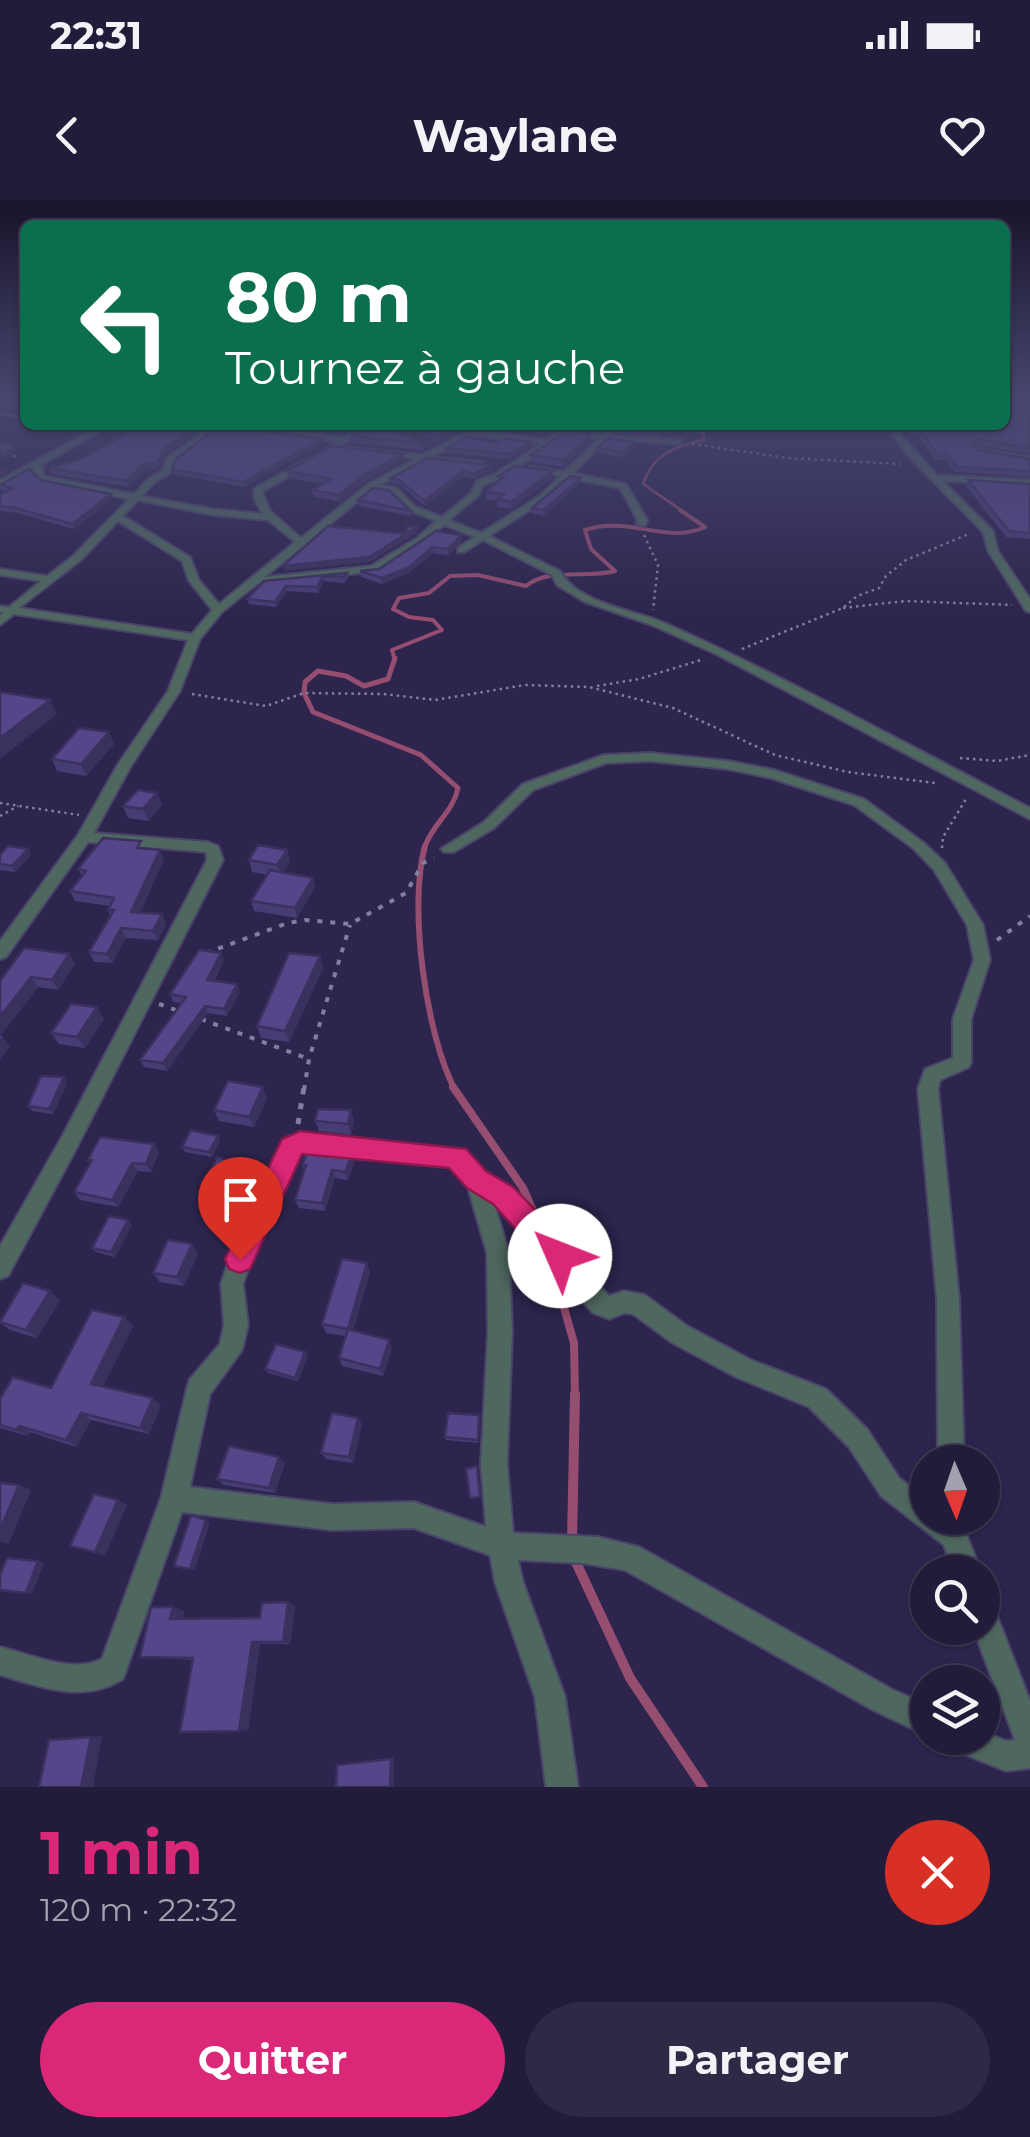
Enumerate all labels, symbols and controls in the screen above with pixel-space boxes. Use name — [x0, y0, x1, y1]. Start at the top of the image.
text: 22:31 — [50, 12, 142, 59]
icon: back — [40, 108, 95, 163]
text: Waylane — [412, 108, 618, 163]
icon: heart — [935, 108, 990, 163]
text: 80 m — [225, 254, 412, 340]
icon: left — [60, 260, 190, 390]
text: Tournez à gauche — [225, 340, 625, 395]
pin — [198, 1157, 283, 1260]
icon: arrive — [213, 1172, 268, 1227]
position arrow — [508, 1204, 612, 1308]
north arrow — [910, 1445, 1000, 1535]
map controls — [910, 1445, 1000, 1755]
button: search — [910, 1555, 1000, 1645]
button: layers — [910, 1665, 1000, 1755]
text: 1 min — [40, 1816, 203, 1889]
button: close — [885, 1820, 990, 1925]
text: 120 m · 22:32 — [40, 1890, 237, 1929]
button: Quitter — [40, 2002, 505, 2117]
button: Partager — [525, 2002, 990, 2117]

